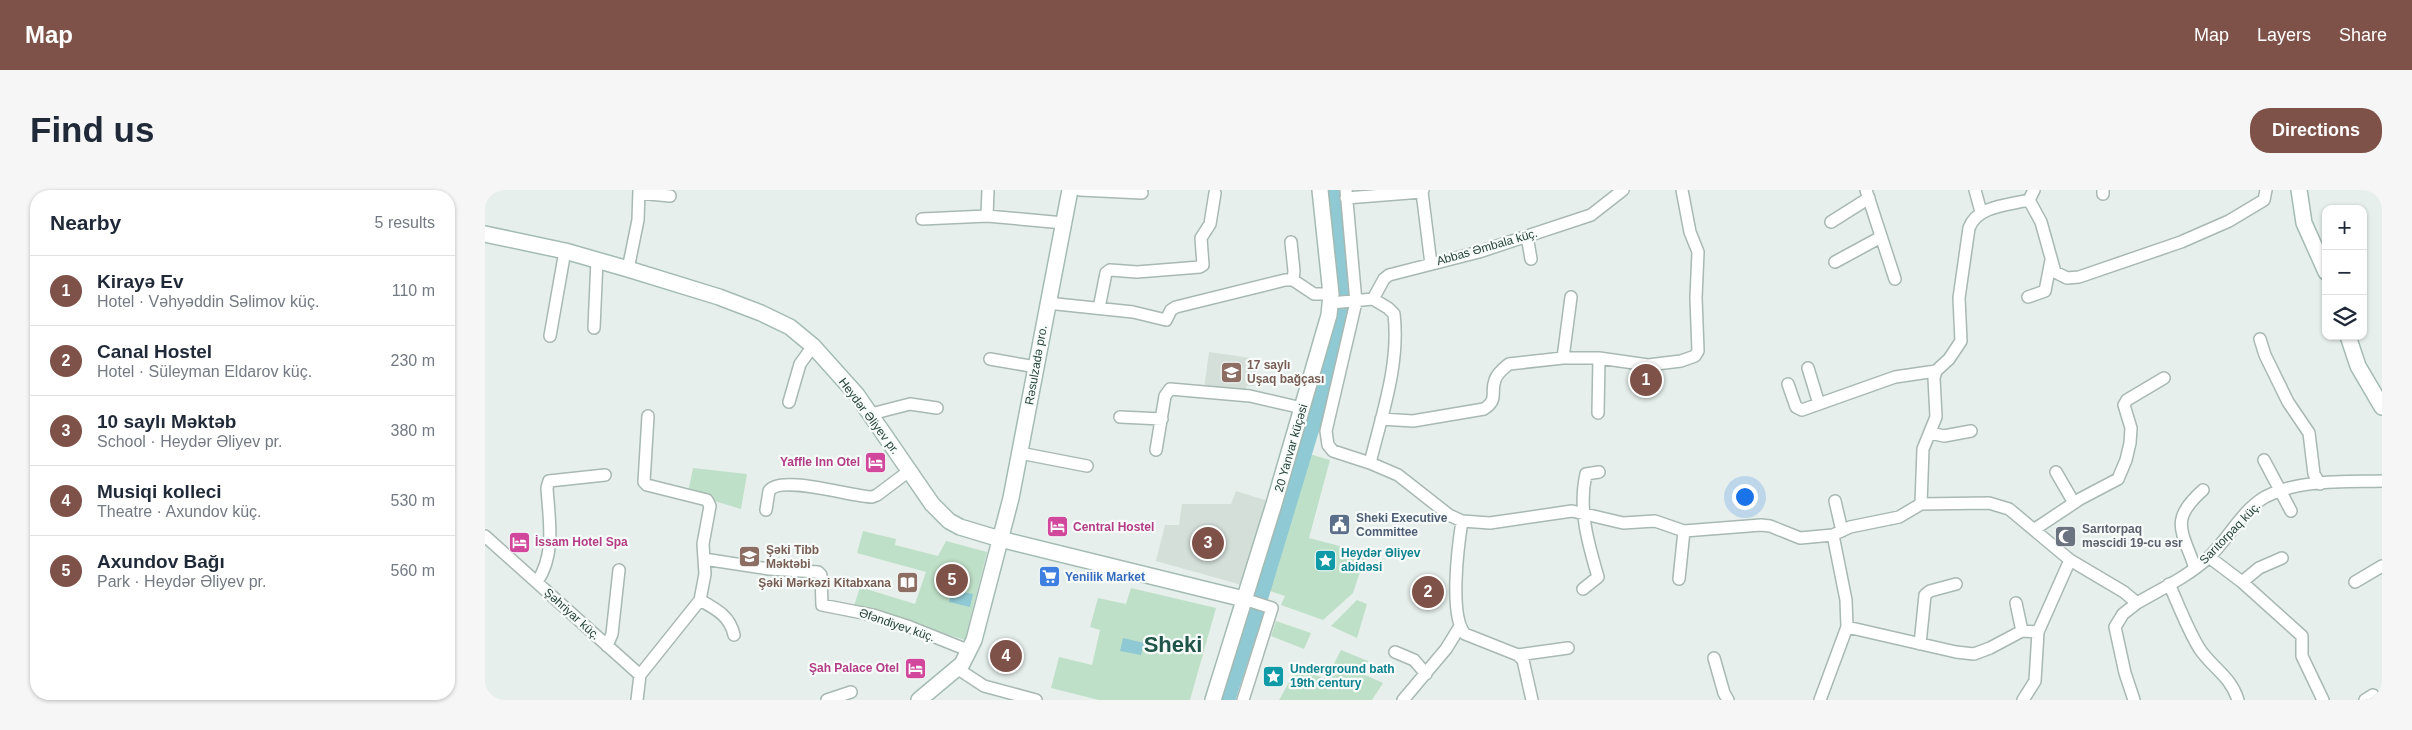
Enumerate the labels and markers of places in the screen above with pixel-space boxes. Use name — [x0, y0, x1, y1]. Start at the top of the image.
place label: 17 saylı Uşaq bağçası — [1247, 358, 1324, 386]
school or university icon: 17 saylı Uşaq bağçası — [1219, 360, 1243, 384]
pin: 1 — [1630, 361, 1662, 399]
hotel icon: Yaffle Inn Otel — [864, 450, 888, 474]
place label: Yaffle Inn Otel — [780, 455, 860, 469]
place label: Sheki Executive Committee — [1356, 511, 1448, 539]
public building icon: Sheki Executive Committee — [1328, 513, 1352, 537]
hotel icon: Central Hostel — [1045, 515, 1069, 539]
place label: Central Hostel — [1073, 520, 1154, 534]
place label: Sarıtorpaq məscidi 19-cu əsr — [2082, 522, 2183, 550]
pin: 3 — [1192, 524, 1224, 562]
mosque icon: Sarıtorpaq məscidi 19-cu əsr — [2054, 524, 2078, 548]
hotel icon: İssam Hotel Spa — [507, 530, 531, 554]
place label: İssam Hotel Spa — [535, 534, 628, 549]
place label: Şəki Tibb Məktəbi — [766, 543, 819, 571]
school or university icon: Şəki Tibb Məktəbi — [738, 545, 762, 569]
place label: Heydər Əliyev abidəsi — [1341, 546, 1421, 574]
place icon: Heydər Əliyev abidəsi — [1313, 548, 1337, 572]
pin: 5 — [936, 561, 968, 599]
supermarket icon: Yenilik Market — [1037, 565, 1061, 589]
place label: Yenilik Market — [1065, 570, 1145, 584]
library icon: Şəki Mərkəzi Kitabxana — [895, 571, 919, 595]
pin: 2 — [1412, 573, 1444, 611]
place label: Şəki Mərkəzi Kitabxana — [758, 576, 891, 590]
pin: 4 — [990, 637, 1022, 675]
hotel icon: Şah Palace Otel — [903, 656, 927, 680]
place label: Şah Palace Otel — [809, 661, 899, 675]
place label: Underground bath 19th century — [1290, 662, 1395, 690]
place icon: Underground bath 19th century — [1262, 664, 1286, 688]

